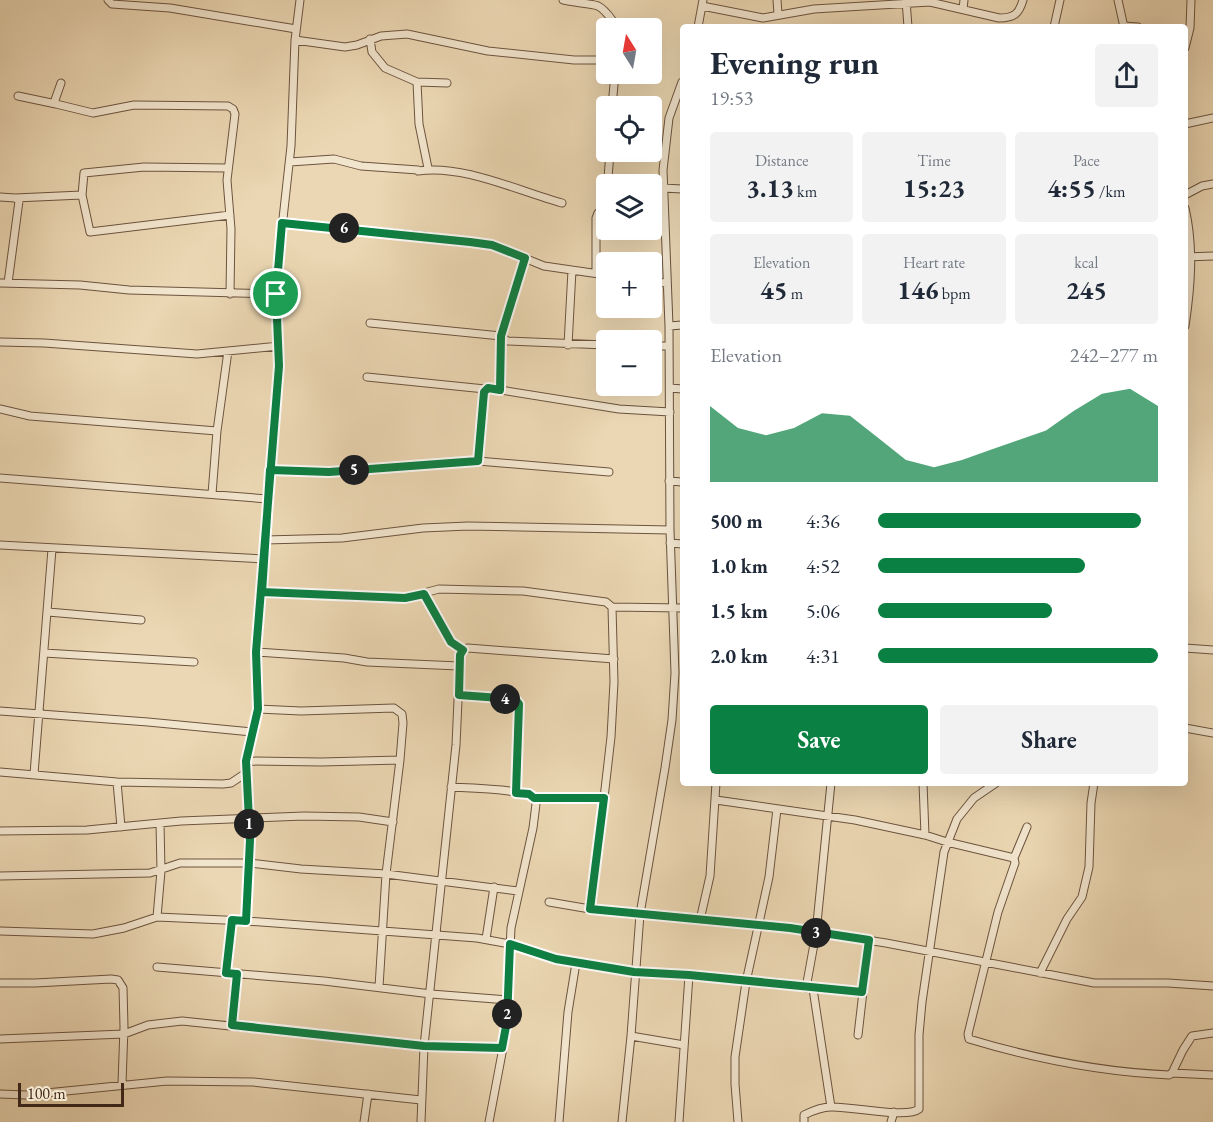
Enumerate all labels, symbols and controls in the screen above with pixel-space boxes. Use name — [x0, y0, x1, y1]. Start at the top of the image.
north arrow — [596, 18, 662, 84]
map controls — [596, 18, 662, 396]
text: Evening run — [710, 41, 879, 84]
button: share — [1095, 44, 1158, 107]
text: 19:53 — [710, 85, 753, 111]
button: locate — [596, 96, 662, 162]
text: Distance — [755, 150, 808, 171]
text: Time — [917, 150, 951, 171]
text: Pace — [1073, 150, 1100, 171]
text: 3.13 — [746, 171, 794, 205]
text: 15:23 — [903, 171, 965, 205]
text: 4:55 — [1047, 171, 1096, 205]
button: layers — [596, 174, 662, 240]
text: km — [794, 181, 817, 202]
text: /km — [1096, 181, 1125, 202]
pin: 6 — [329, 213, 359, 243]
text: 6 — [340, 217, 348, 238]
button: + — [596, 252, 662, 318]
text: Elevation — [753, 252, 810, 273]
text: Heart rate — [903, 252, 965, 273]
text: kcal — [1074, 252, 1098, 273]
pin — [250, 268, 301, 319]
text: 45 — [760, 273, 788, 307]
text: 146 — [897, 273, 939, 307]
text: 245 — [1066, 273, 1107, 307]
icon: arrive — [259, 277, 292, 310]
text: m — [788, 283, 803, 304]
text: bpm — [939, 283, 971, 304]
button: − — [596, 330, 662, 396]
text: Elevation — [710, 342, 782, 368]
text: 242–277 m — [1070, 342, 1158, 368]
pin: 5 — [339, 455, 369, 485]
text: 5 — [350, 459, 358, 480]
text: 500 m — [710, 508, 763, 534]
text: 4:36 — [806, 508, 840, 534]
text: 1.0 km — [710, 553, 768, 579]
text: 4:52 — [806, 553, 840, 579]
text: 1.5 km — [710, 598, 768, 624]
text: 5:06 — [806, 598, 840, 624]
text: 2.0 km — [710, 643, 768, 669]
text: 4:31 — [806, 643, 840, 669]
pin: 4 — [490, 684, 520, 714]
text: 4 — [501, 688, 509, 709]
button: Save — [710, 705, 928, 774]
button: Share — [940, 705, 1158, 774]
pin: 1 — [234, 809, 264, 839]
text: 1 — [245, 813, 253, 834]
pin: 3 — [801, 918, 831, 948]
text: 3 — [812, 922, 820, 943]
pin: 2 — [492, 999, 522, 1029]
text: 2 — [503, 1003, 511, 1024]
scale bar — [18, 1080, 124, 1108]
text: 100 m — [27, 1083, 66, 1104]

